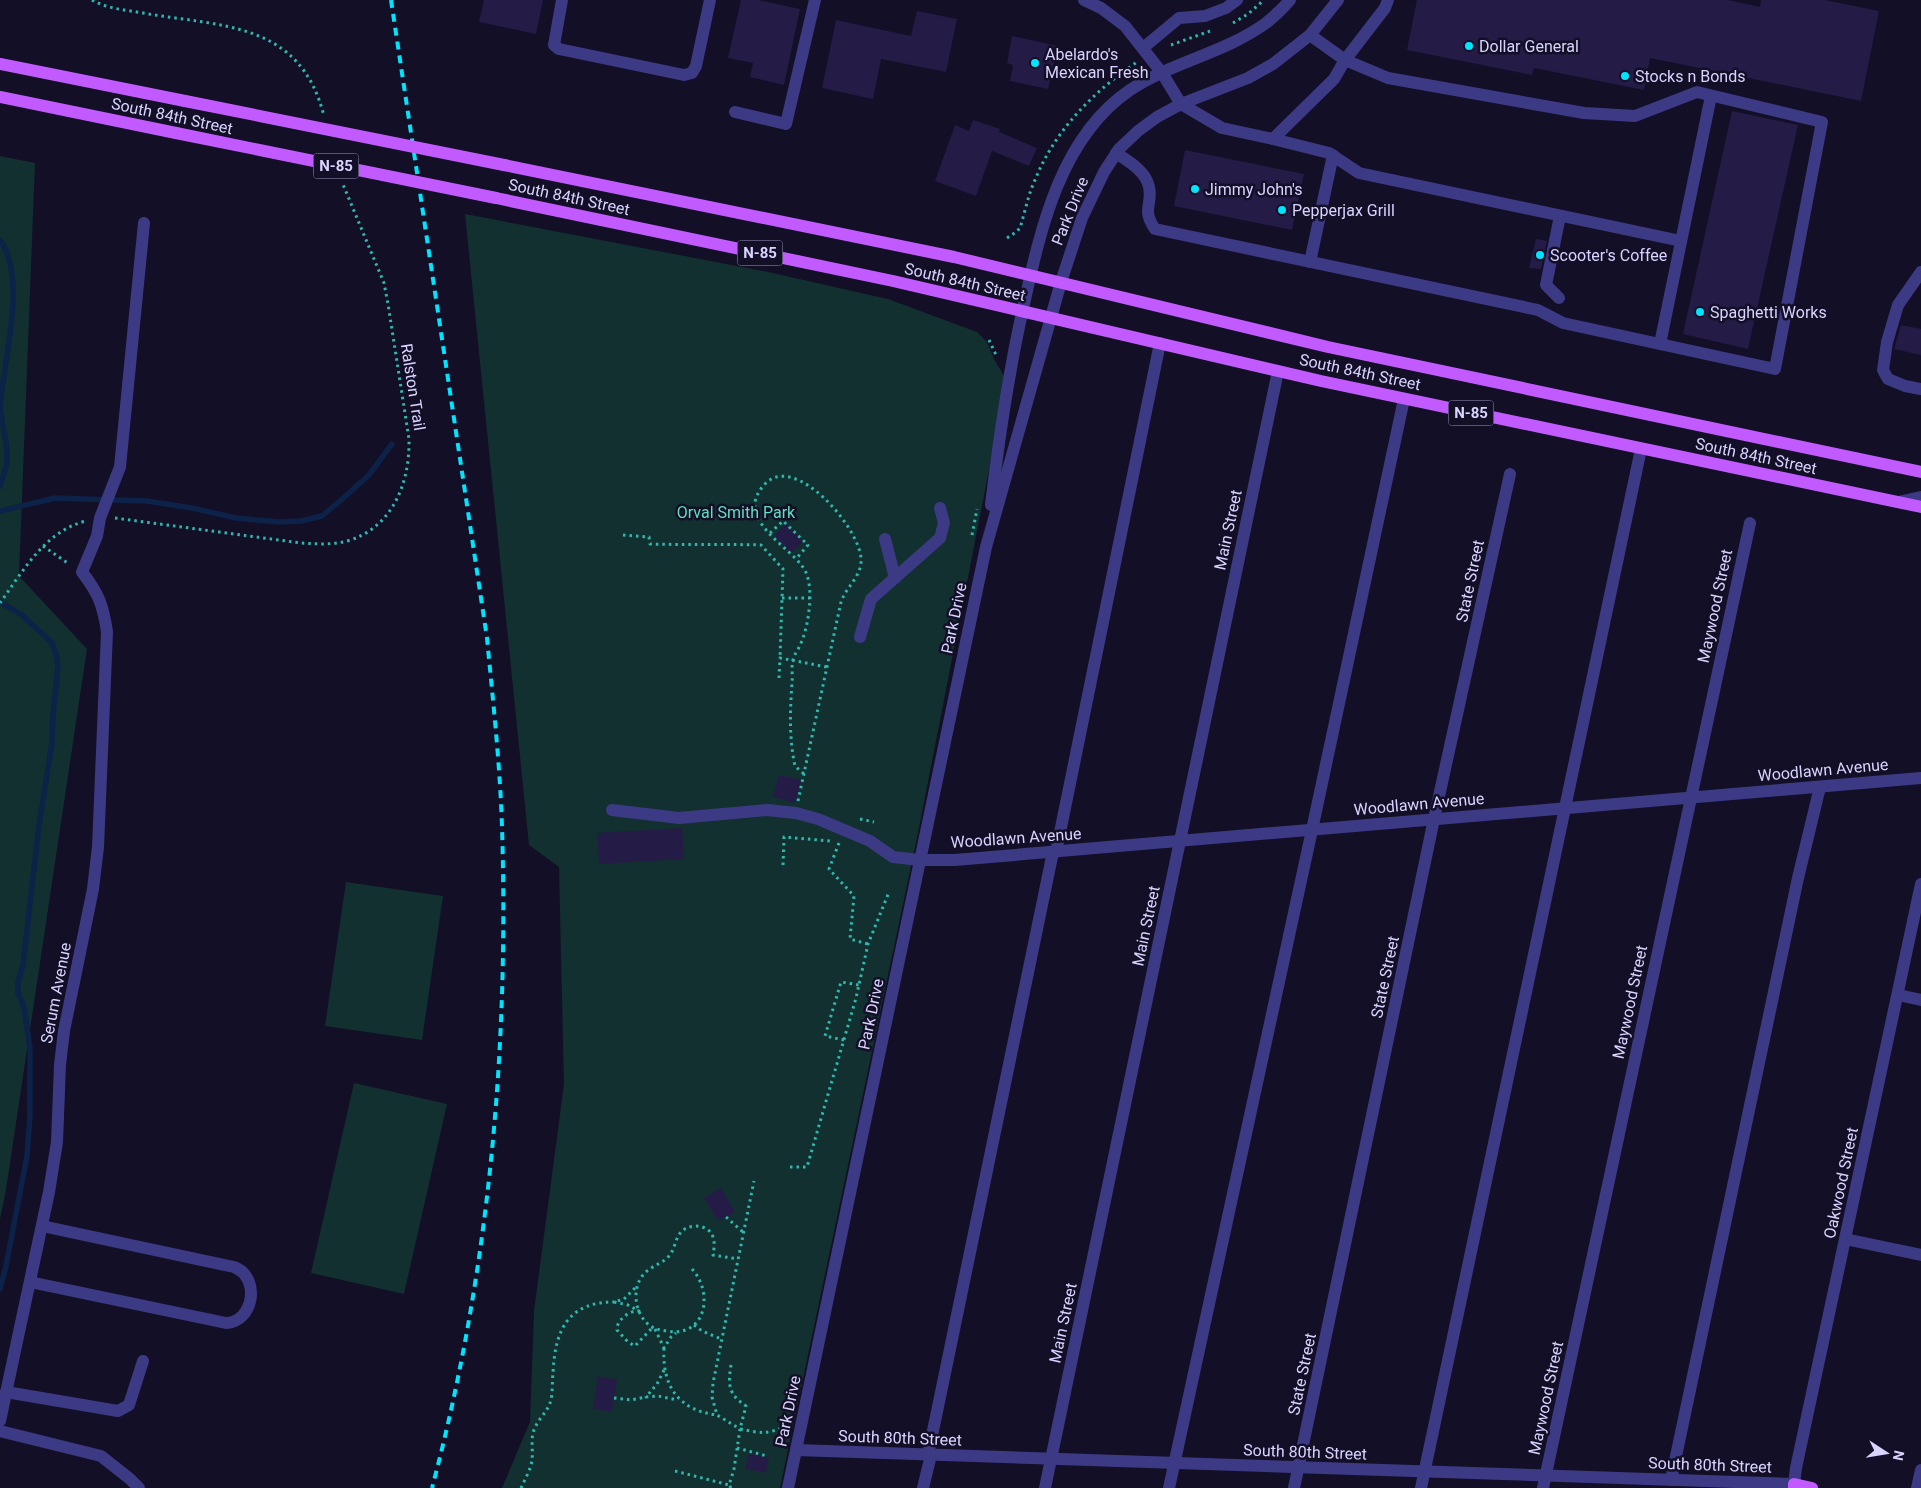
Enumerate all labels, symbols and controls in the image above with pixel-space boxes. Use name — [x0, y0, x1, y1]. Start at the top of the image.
place label: Dollar General — [1479, 37, 1579, 56]
marker: Dollar General — [1463, 40, 1475, 52]
place label: Abelardo's Mexican Fresh — [1045, 45, 1149, 82]
marker: Abelardo's Mexican Fresh — [1029, 57, 1041, 69]
place label: Stocks n Bonds — [1635, 67, 1745, 86]
marker: Stocks n Bonds — [1619, 70, 1631, 82]
street label: South 84th Street — [110, 94, 234, 138]
road number: N-85 — [314, 154, 358, 178]
street label: Park Drive — [1048, 174, 1092, 248]
street label: South 84th Street — [507, 175, 631, 219]
place label: Jimmy John's — [1205, 180, 1303, 199]
marker: Jimmy John's — [1189, 183, 1201, 195]
place label: Pepperjax Grill — [1292, 201, 1395, 220]
marker: Pepperjax Grill — [1276, 204, 1288, 216]
road number: N-85 — [738, 240, 782, 266]
place label: Scooter's Coffee — [1550, 246, 1667, 265]
marker: Scooter's Coffee — [1534, 249, 1546, 261]
street label: South 84th Street — [903, 259, 1027, 305]
place label: Spaghetti Works — [1710, 303, 1827, 322]
marker: Spaghetti Works — [1694, 306, 1706, 318]
street label: Ralston Trail — [397, 342, 429, 432]
street label: South 84th Street — [1298, 350, 1422, 394]
road number: N-85 — [1448, 400, 1494, 426]
street label: South 84th Street — [1694, 434, 1818, 478]
street label: Main Street — [1210, 488, 1246, 572]
park label: Orval Smith Park — [677, 503, 796, 522]
street label: State Street — [1452, 538, 1488, 624]
street label: Maywood Street — [1694, 547, 1736, 665]
street label: Park Drive — [937, 581, 971, 655]
street label: Woodlawn Avenue — [1757, 755, 1889, 785]
street label: Woodlawn Avenue — [1353, 789, 1485, 819]
street label: Woodlawn Avenue — [950, 824, 1082, 852]
street label: Main Street — [1128, 884, 1164, 968]
street label: State Street — [1367, 934, 1403, 1020]
street label: Serum Avenue — [37, 941, 75, 1045]
street label: Maywood Street — [1609, 943, 1651, 1061]
street label: Park Drive — [854, 977, 888, 1051]
street label: Oakwood Street — [1820, 1126, 1862, 1240]
street label: Main Street — [1045, 1281, 1081, 1365]
street label: State Street — [1284, 1331, 1320, 1417]
street label: Maywood Street — [1525, 1339, 1567, 1457]
street label: Park Drive — [771, 1374, 805, 1448]
street label: South 80th Street — [838, 1426, 962, 1450]
north arrow — [1861, 1428, 1911, 1478]
street label: South 80th Street — [1243, 1440, 1367, 1464]
text: N — [1890, 1449, 1908, 1462]
street label: South 80th Street — [1648, 1453, 1772, 1477]

